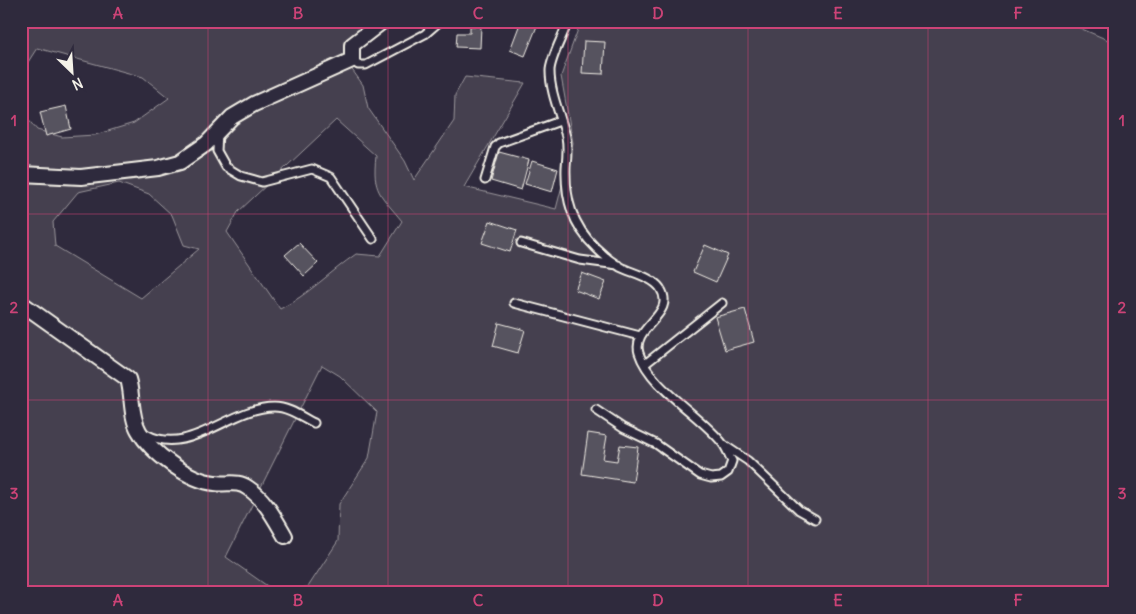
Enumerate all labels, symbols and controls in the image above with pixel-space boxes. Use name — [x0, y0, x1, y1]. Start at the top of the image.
text: A — [113, 3, 123, 23]
text: B — [293, 3, 304, 23]
text: C — [473, 3, 484, 23]
text: D — [652, 3, 664, 23]
text: E — [833, 3, 843, 23]
text: F — [1013, 3, 1023, 23]
north arrow — [48, 48, 98, 98]
text: N — [69, 74, 86, 94]
text: 1 — [11, 110, 17, 130]
text: 1 — [1119, 110, 1125, 130]
text: 2 — [10, 297, 19, 317]
text: 2 — [1118, 297, 1127, 317]
text: 3 — [9, 483, 19, 503]
text: 3 — [1117, 483, 1127, 503]
text: A — [113, 590, 123, 610]
text: B — [293, 590, 304, 610]
text: C — [473, 590, 484, 610]
text: D — [652, 590, 664, 610]
text: E — [833, 590, 843, 610]
text: F — [1013, 590, 1023, 610]

